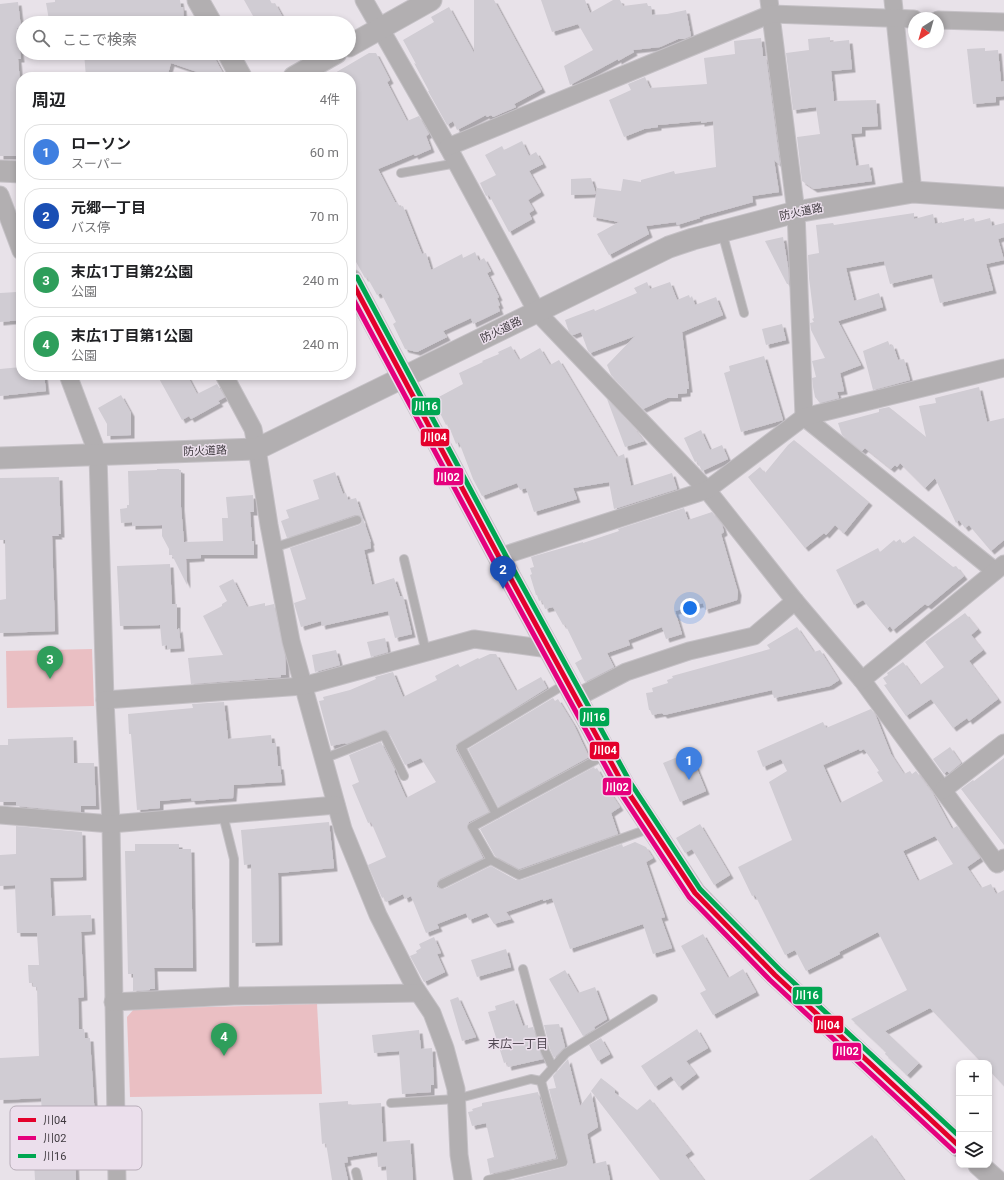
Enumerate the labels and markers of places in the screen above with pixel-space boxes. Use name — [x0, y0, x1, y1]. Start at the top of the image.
pin: 2 — [490, 556, 516, 589]
pin: 3 — [37, 646, 63, 679]
pin: 1 — [676, 747, 702, 780]
pin: 4 — [211, 1023, 237, 1056]

